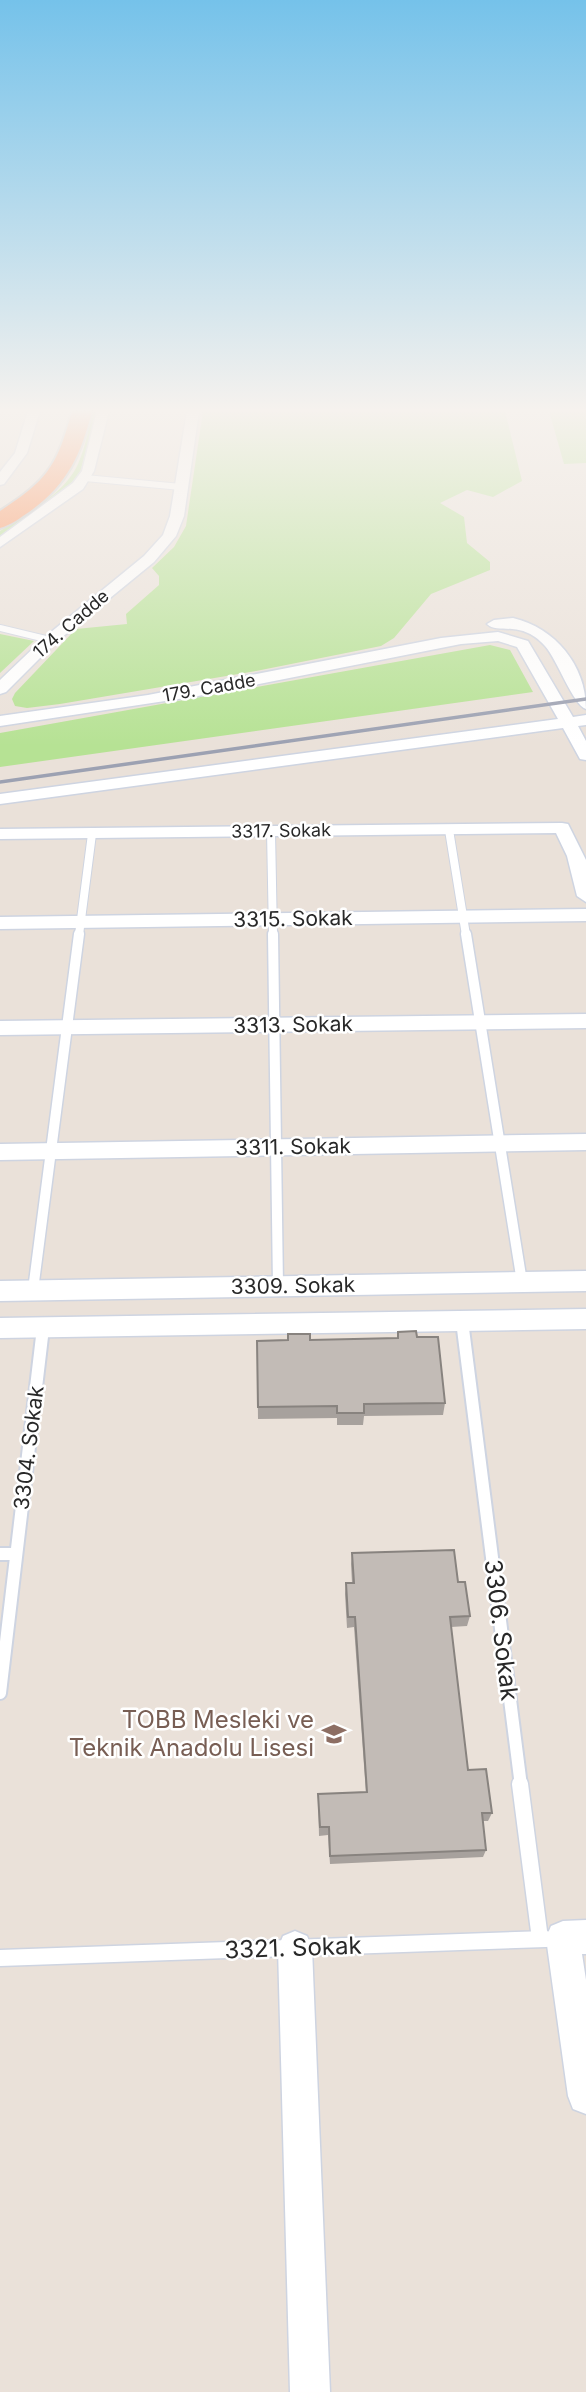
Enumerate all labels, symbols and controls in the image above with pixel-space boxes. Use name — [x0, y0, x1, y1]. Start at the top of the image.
street label: 174. Cadde — [28, 585, 113, 662]
street label: 179. Cadde — [161, 669, 257, 706]
street label: 3317. Sokak — [231, 819, 331, 842]
street label: 3315. Sokak — [233, 905, 353, 932]
street label: 3313. Sokak — [233, 1011, 354, 1038]
street label: 3311. Sokak — [235, 1133, 352, 1160]
street label: 3309. Sokak — [231, 1272, 356, 1299]
street label: 3304. Sokak — [8, 1384, 49, 1511]
street label: 3306. Sokak — [478, 1558, 525, 1702]
place label: TOBB Mesleki ve Teknik Anadolu Lisesi — [69, 1705, 314, 1762]
school or university icon: TOBB Mesleki ve Teknik Anadolu Lisesi — [320, 1720, 348, 1748]
street label: 3321. Sokak — [224, 1931, 362, 1964]

